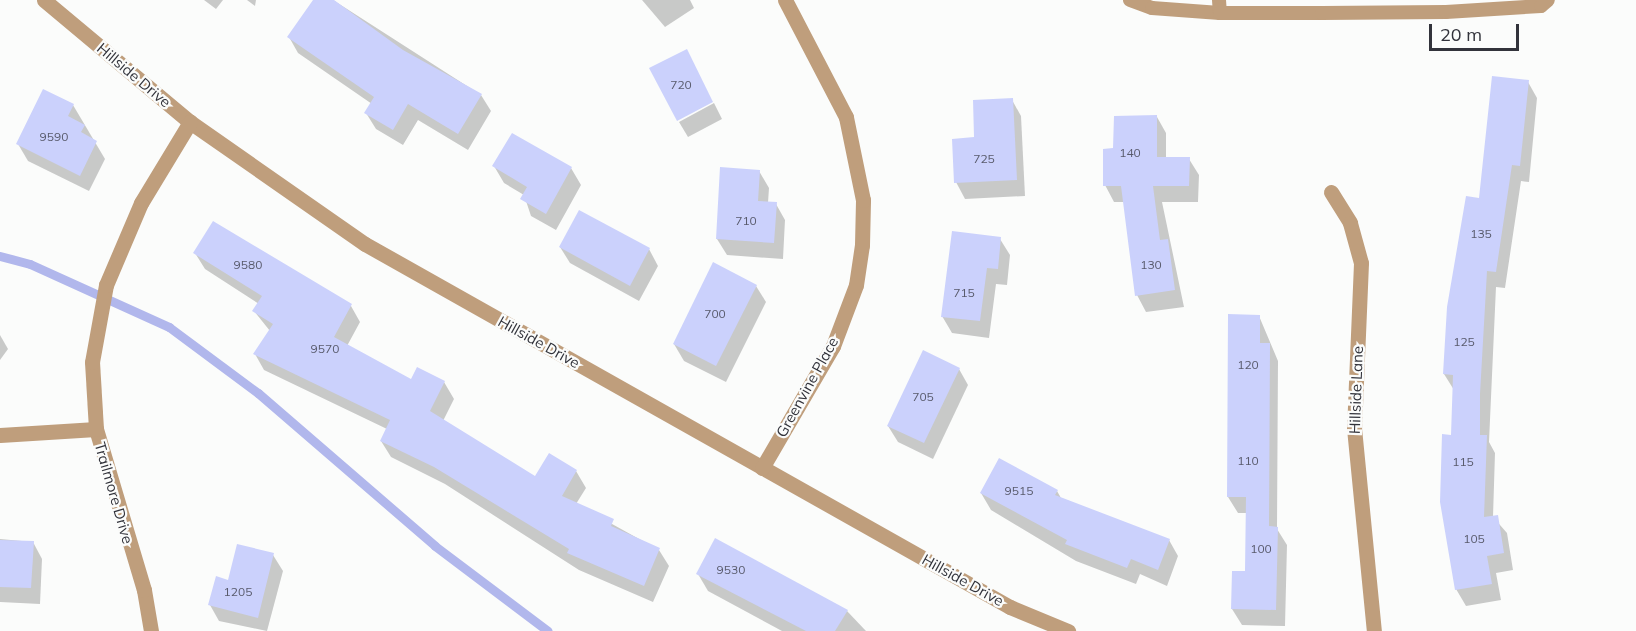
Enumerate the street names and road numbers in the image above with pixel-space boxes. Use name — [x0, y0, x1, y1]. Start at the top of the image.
street label: Hillside Drive — [94, 39, 174, 111]
street label: Hillside Drive — [495, 312, 583, 372]
street label: Greenvine Place — [772, 334, 842, 440]
street label: Hillside Lane — [1345, 346, 1367, 434]
street label: Trailmore Drive — [91, 440, 137, 546]
street label: Hillside Drive — [919, 550, 1007, 610]

